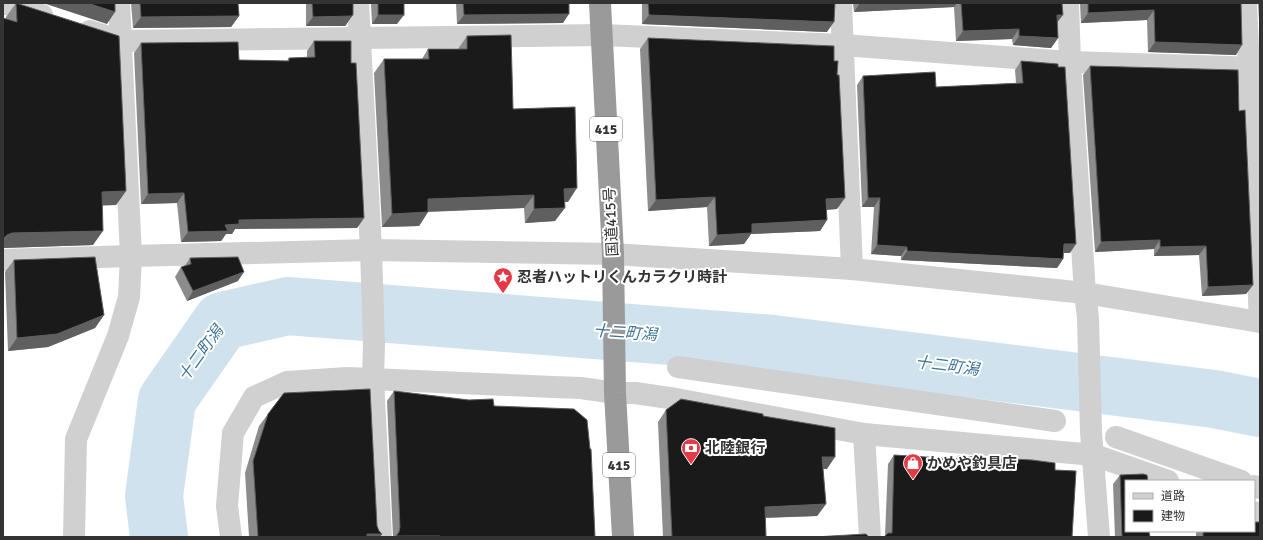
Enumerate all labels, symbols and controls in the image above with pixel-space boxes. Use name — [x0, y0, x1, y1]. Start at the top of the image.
road number: 415 — [590, 117, 622, 141]
street label: 国道415号 — [600, 187, 622, 257]
place icon: 忍者ハットリくんカラクリ時計 — [492, 266, 514, 294]
place label: 忍者ハットリくんカラクリ時計 — [517, 268, 727, 286]
water label: 十二町潟 — [174, 320, 229, 385]
water label: 十二町潟 — [592, 321, 660, 345]
water label: 十二町潟 — [914, 352, 982, 380]
bank icon: 北陸銀行 — [680, 437, 702, 465]
place label: 北陸銀行 — [705, 439, 765, 457]
shop icon: かめや釣具店 — [902, 452, 924, 480]
road number: 415 — [603, 453, 635, 477]
place label: かめや釣具店 — [927, 454, 1017, 472]
legend — [1125, 480, 1255, 532]
text: 道路 — [1161, 489, 1185, 504]
text: 建物 — [1161, 509, 1185, 524]

